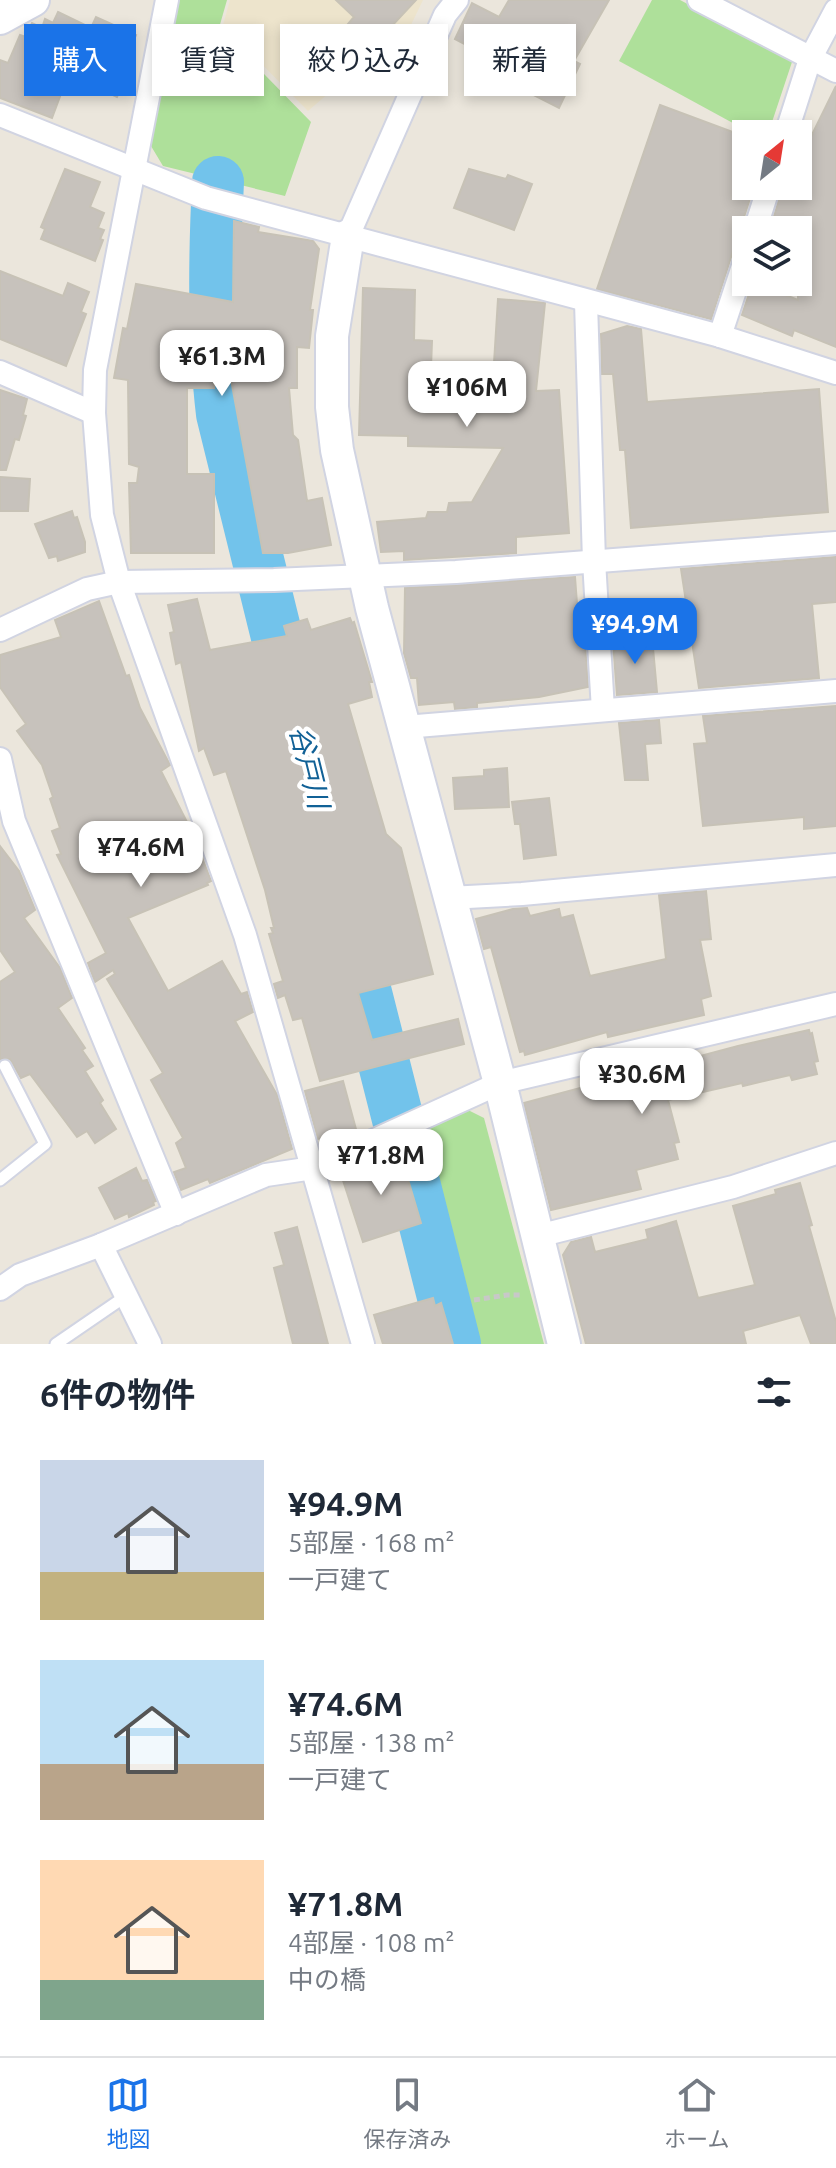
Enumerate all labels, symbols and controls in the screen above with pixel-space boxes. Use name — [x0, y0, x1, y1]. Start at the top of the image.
chip: 購入 — [24, 24, 136, 96]
chip: 賃貸 — [152, 24, 264, 96]
chip: 絞り込み — [280, 24, 448, 96]
chip: 新着 — [464, 24, 576, 96]
north arrow — [732, 120, 812, 200]
map controls — [732, 120, 812, 296]
button: layers — [732, 216, 812, 296]
pin: ¥61.3M — [157, 330, 287, 398]
text: ¥61.3M — [178, 341, 266, 370]
pin: ¥106M — [411, 361, 523, 429]
text: ¥106M — [426, 372, 508, 401]
pin: ¥94.9M — [570, 598, 700, 666]
text: ¥94.9M — [591, 609, 679, 638]
water label: 谷戸川 — [285, 722, 336, 814]
pin: ¥74.6M — [76, 821, 206, 889]
text: ¥74.6M — [97, 832, 185, 861]
pin: ¥30.6M — [577, 1048, 707, 1116]
text: ¥30.6M — [598, 1059, 686, 1088]
pin: ¥71.8M — [316, 1129, 446, 1197]
text: ¥71.8M — [337, 1140, 425, 1169]
icon: filters — [752, 1370, 796, 1414]
text: 6件の物件 — [40, 1375, 195, 1413]
text: ¥94.9M — [288, 1484, 403, 1522]
icon: home — [104, 1492, 200, 1588]
text: 5部屋 · 168 m² — [288, 1528, 455, 1557]
text: 一戸建て — [288, 1565, 392, 1594]
text: ¥74.6M — [288, 1684, 403, 1722]
icon: home — [104, 1692, 200, 1788]
text: 5部屋 · 138 m² — [288, 1728, 455, 1757]
text: 一戸建て — [288, 1765, 392, 1794]
text: ¥71.8M — [288, 1884, 403, 1922]
icon: home — [104, 1892, 200, 1988]
text: 4部屋 · 108 m² — [288, 1928, 455, 1957]
text: 中の橋 — [288, 1965, 366, 1994]
tab: 地図 — [106, 2073, 150, 2153]
tab: 保存済み — [363, 2073, 451, 2153]
tab: ホーム — [664, 2073, 730, 2153]

